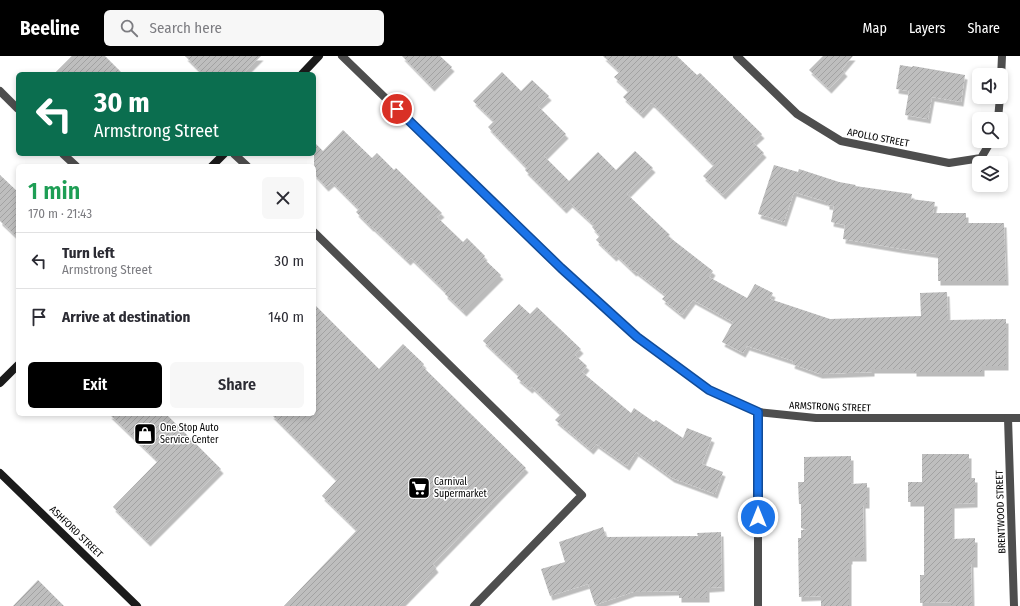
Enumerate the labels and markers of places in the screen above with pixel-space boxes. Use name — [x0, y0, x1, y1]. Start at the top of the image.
pin — [380, 92, 414, 126]
shop icon: One Stop Auto Service Center — [132, 421, 158, 447]
place label: One Stop Auto Service Center — [160, 422, 219, 446]
supermarket icon: Carnival Supermarket — [406, 475, 432, 501]
place label: Carnival Supermarket — [434, 476, 488, 500]

